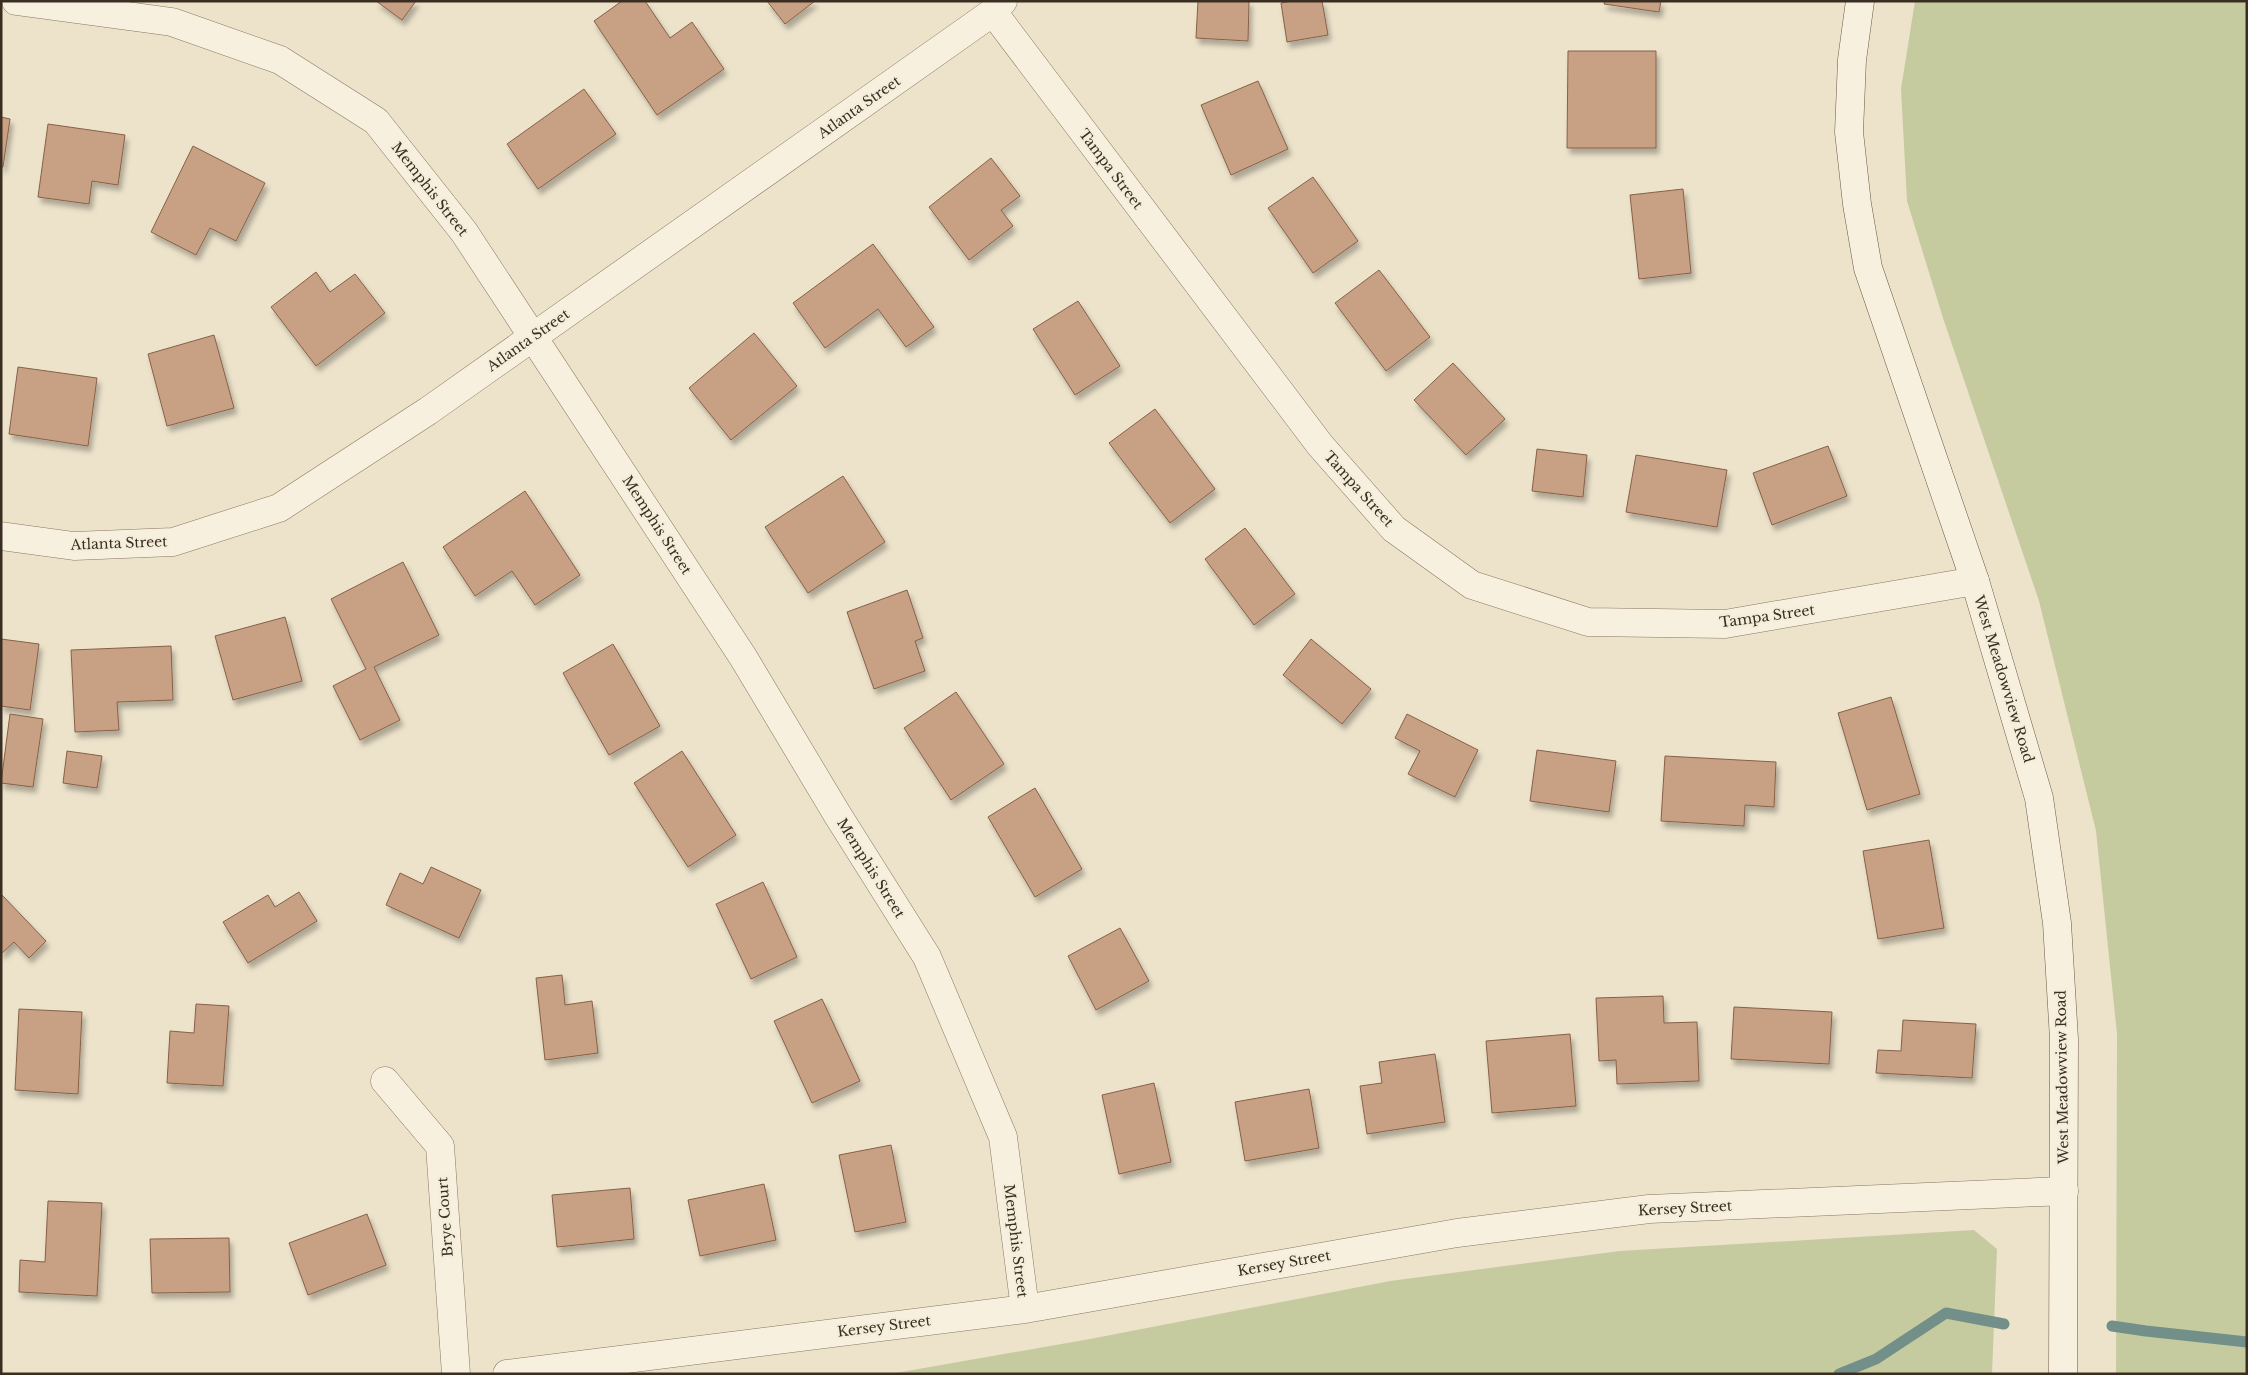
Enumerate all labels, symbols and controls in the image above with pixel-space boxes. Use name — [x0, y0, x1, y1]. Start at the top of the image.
street label: Atlanta Street — [813, 71, 904, 143]
street label: Tampa Street — [1075, 125, 1147, 213]
street label: Memphis Street — [388, 138, 473, 240]
street label: Atlanta Street — [482, 304, 573, 376]
street label: Tampa Street — [1320, 447, 1398, 531]
street label: Memphis Street — [618, 472, 696, 578]
street label: Atlanta Street — [69, 532, 168, 554]
street label: West Meadowview Road — [1970, 592, 2038, 765]
street label: Tampa Street — [1718, 600, 1816, 632]
street label: Memphis Street — [833, 815, 909, 922]
street label: West Meadowview Road — [2051, 989, 2073, 1165]
street label: Brye Court — [433, 1176, 457, 1257]
street label: Memphis Street — [1000, 1183, 1032, 1300]
street label: Kersey Street — [1638, 1197, 1733, 1219]
street label: Kersey Street — [1236, 1246, 1333, 1280]
street label: Kersey Street — [836, 1311, 933, 1341]

